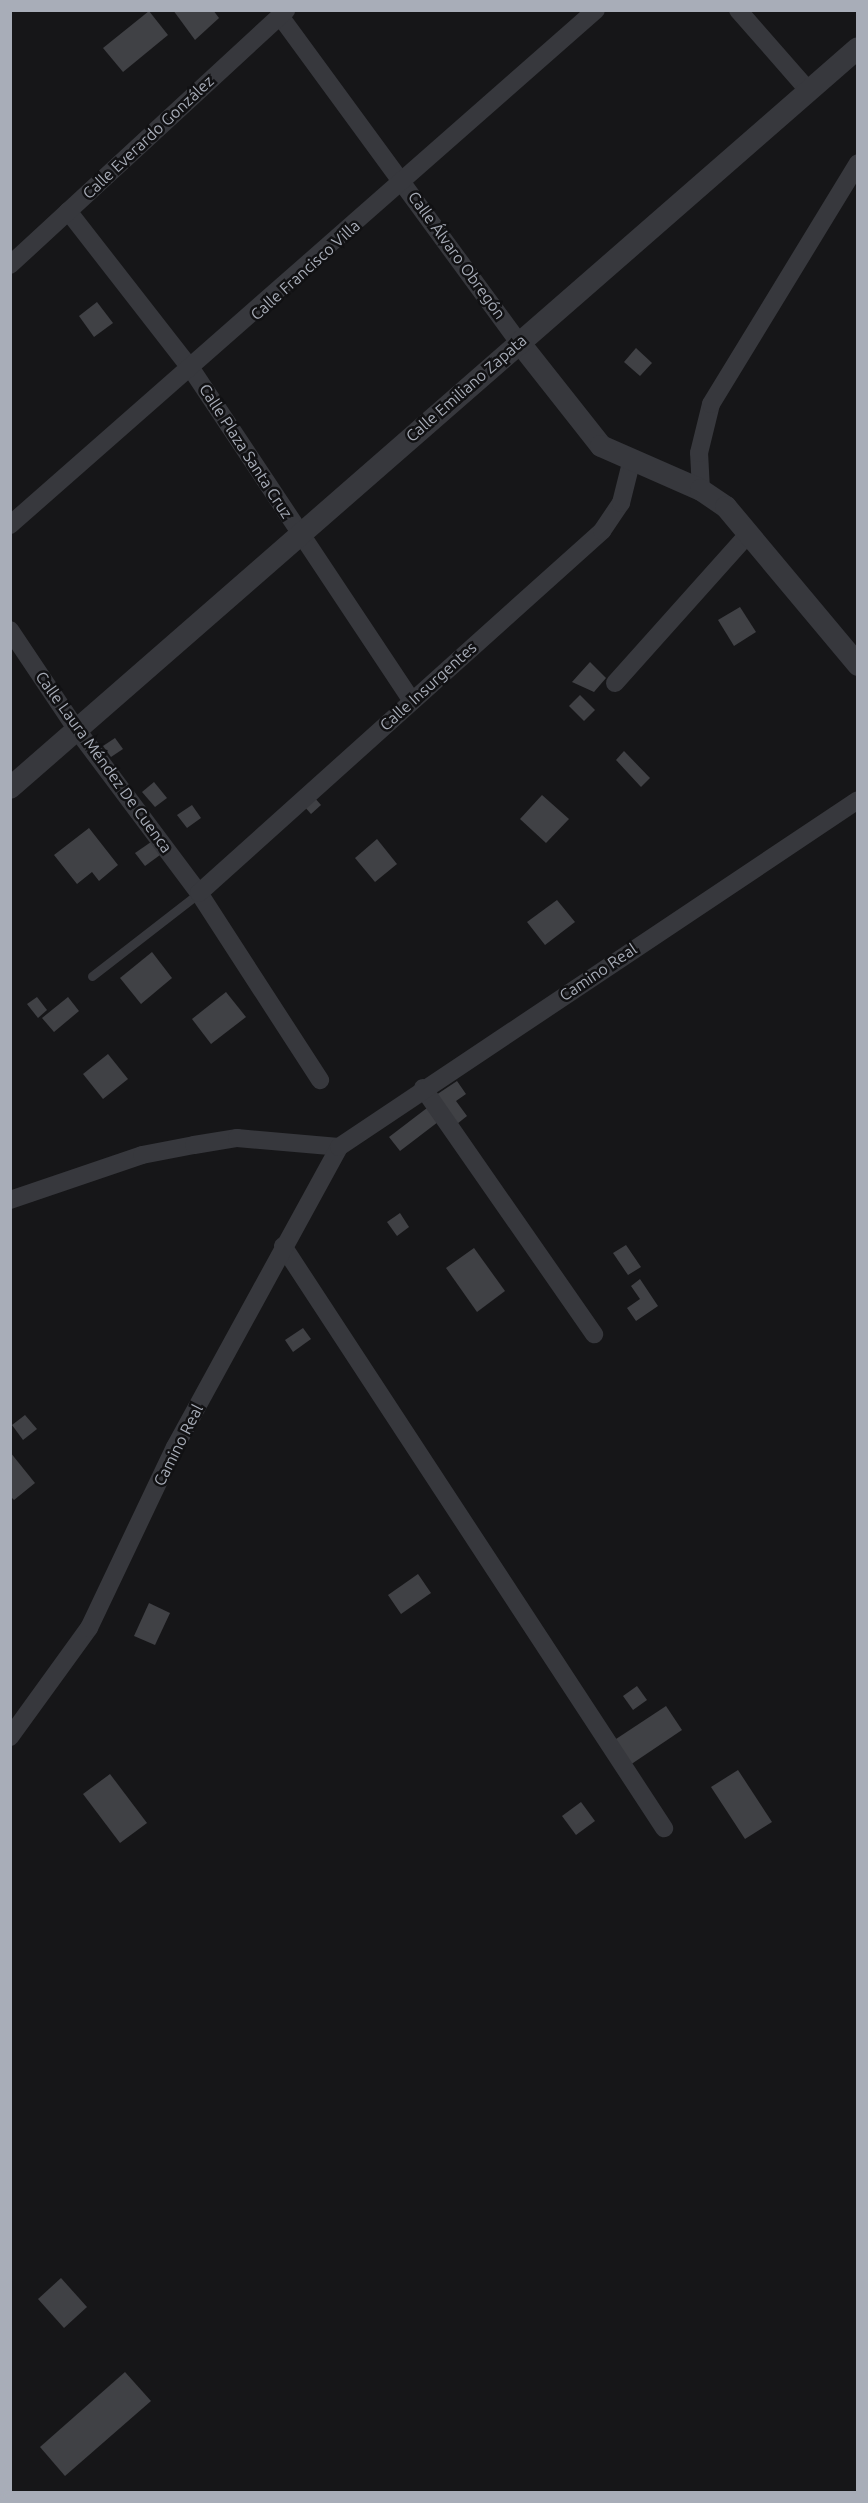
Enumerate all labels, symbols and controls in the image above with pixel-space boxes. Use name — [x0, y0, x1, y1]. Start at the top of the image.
street label: Calle Everardo González — [79, 71, 217, 203]
street label: Calle Álvaro Obregón — [404, 187, 510, 323]
street label: Calle Francisco Villa — [246, 216, 364, 324]
street label: Calle Emiliano Zapata — [402, 330, 530, 446]
street label: Calle Plaza Santa Cruz — [195, 380, 297, 522]
street label: Calle Insurgentes — [376, 638, 480, 734]
street label: Calle Laura Méndez De Cuenca — [32, 668, 176, 856]
street label: Camino Real — [556, 939, 640, 1005]
street label: Camino Real — [149, 1401, 207, 1489]

